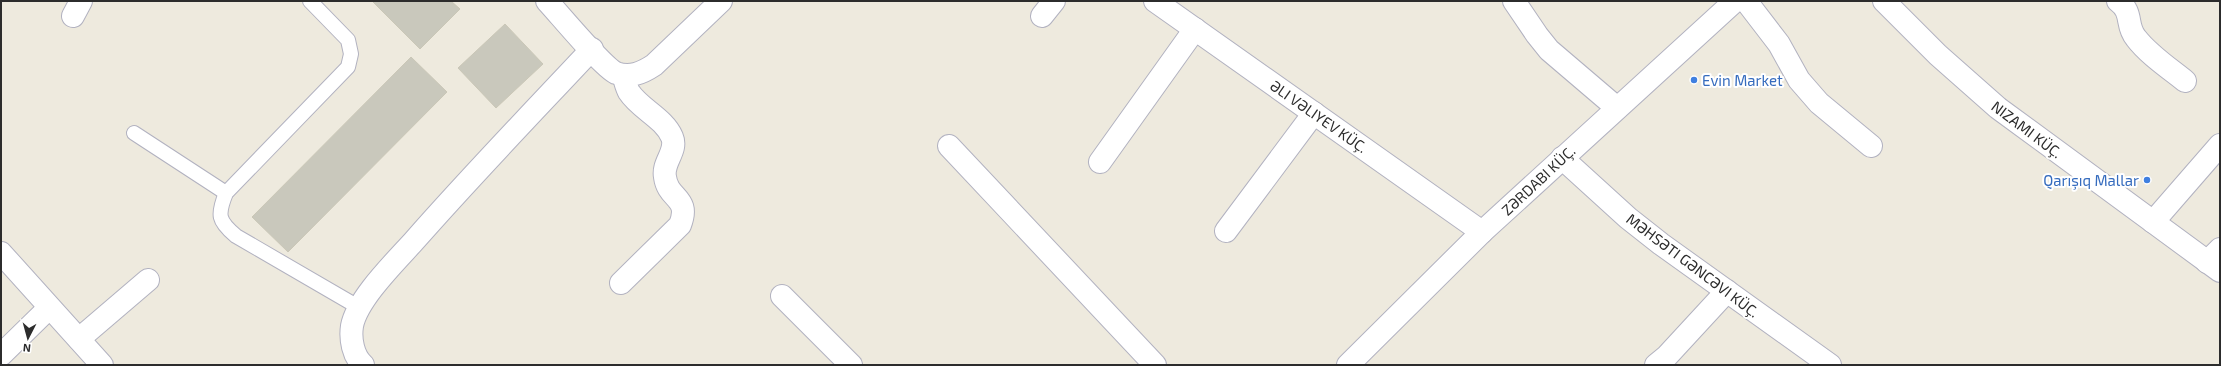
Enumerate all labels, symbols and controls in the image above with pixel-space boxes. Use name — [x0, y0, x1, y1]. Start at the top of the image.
place label: Evin Market — [1702, 71, 1783, 89]
marker: Evin Market — [1689, 75, 1699, 85]
street label: ƏLI VƏLIYEV KÜÇ. — [1266, 76, 1371, 157]
street label: NIZAMI KÜÇ. — [1988, 97, 2066, 162]
street label: ZƏRDABI KÜÇ. — [1498, 141, 1579, 219]
place label: Qarışıq Mallar — [2043, 171, 2139, 190]
marker: Qarışıq Mallar — [2142, 175, 2152, 185]
street label: MƏHSƏTI GƏNCƏVI KÜÇ. — [1623, 209, 1763, 322]
north arrow — [8, 318, 48, 358]
text: N — [22, 342, 32, 355]

